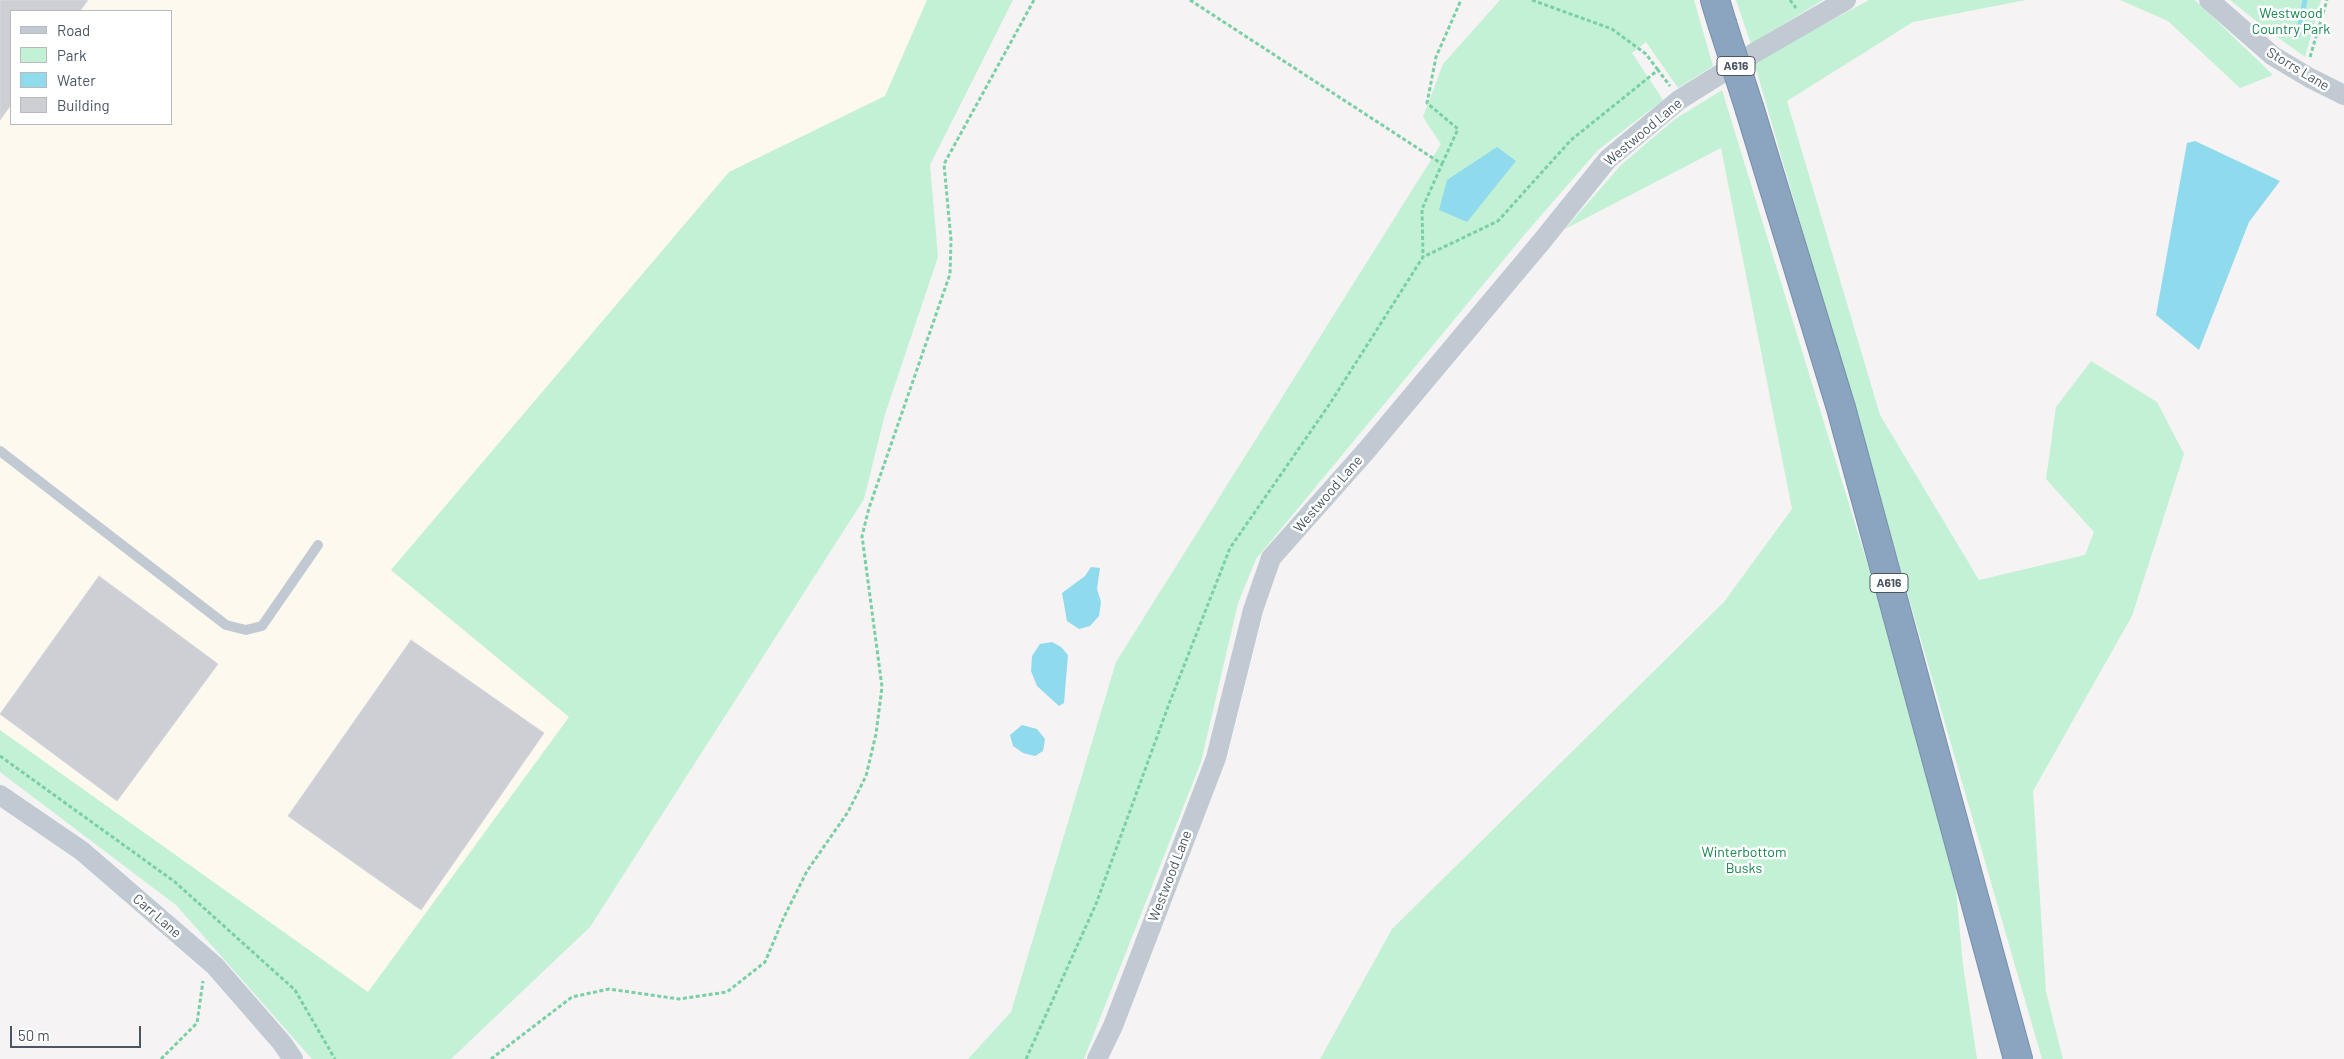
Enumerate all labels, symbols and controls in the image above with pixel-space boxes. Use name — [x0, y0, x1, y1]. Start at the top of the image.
park label: Westwood Country Park — [2252, 5, 2330, 38]
legend — [10, 10, 172, 125]
text: Road — [57, 21, 90, 39]
street label: Storrs Lane — [2264, 44, 2332, 94]
text: Park — [57, 46, 86, 64]
road number: A616 — [1717, 56, 1755, 76]
text: Water — [57, 71, 96, 89]
street label: Westwood Lane — [1601, 95, 1685, 169]
text: Building — [57, 96, 110, 114]
street label: Westwood Lane — [1290, 452, 1366, 536]
road number: A616 — [1870, 574, 1908, 592]
street label: Westwood Lane — [1145, 828, 1195, 924]
park label: Winterbottom Busks — [1701, 844, 1787, 876]
street label: Carr Lane — [129, 890, 185, 942]
scale bar — [12, 1016, 144, 1048]
text: 50 m — [18, 1026, 50, 1044]

